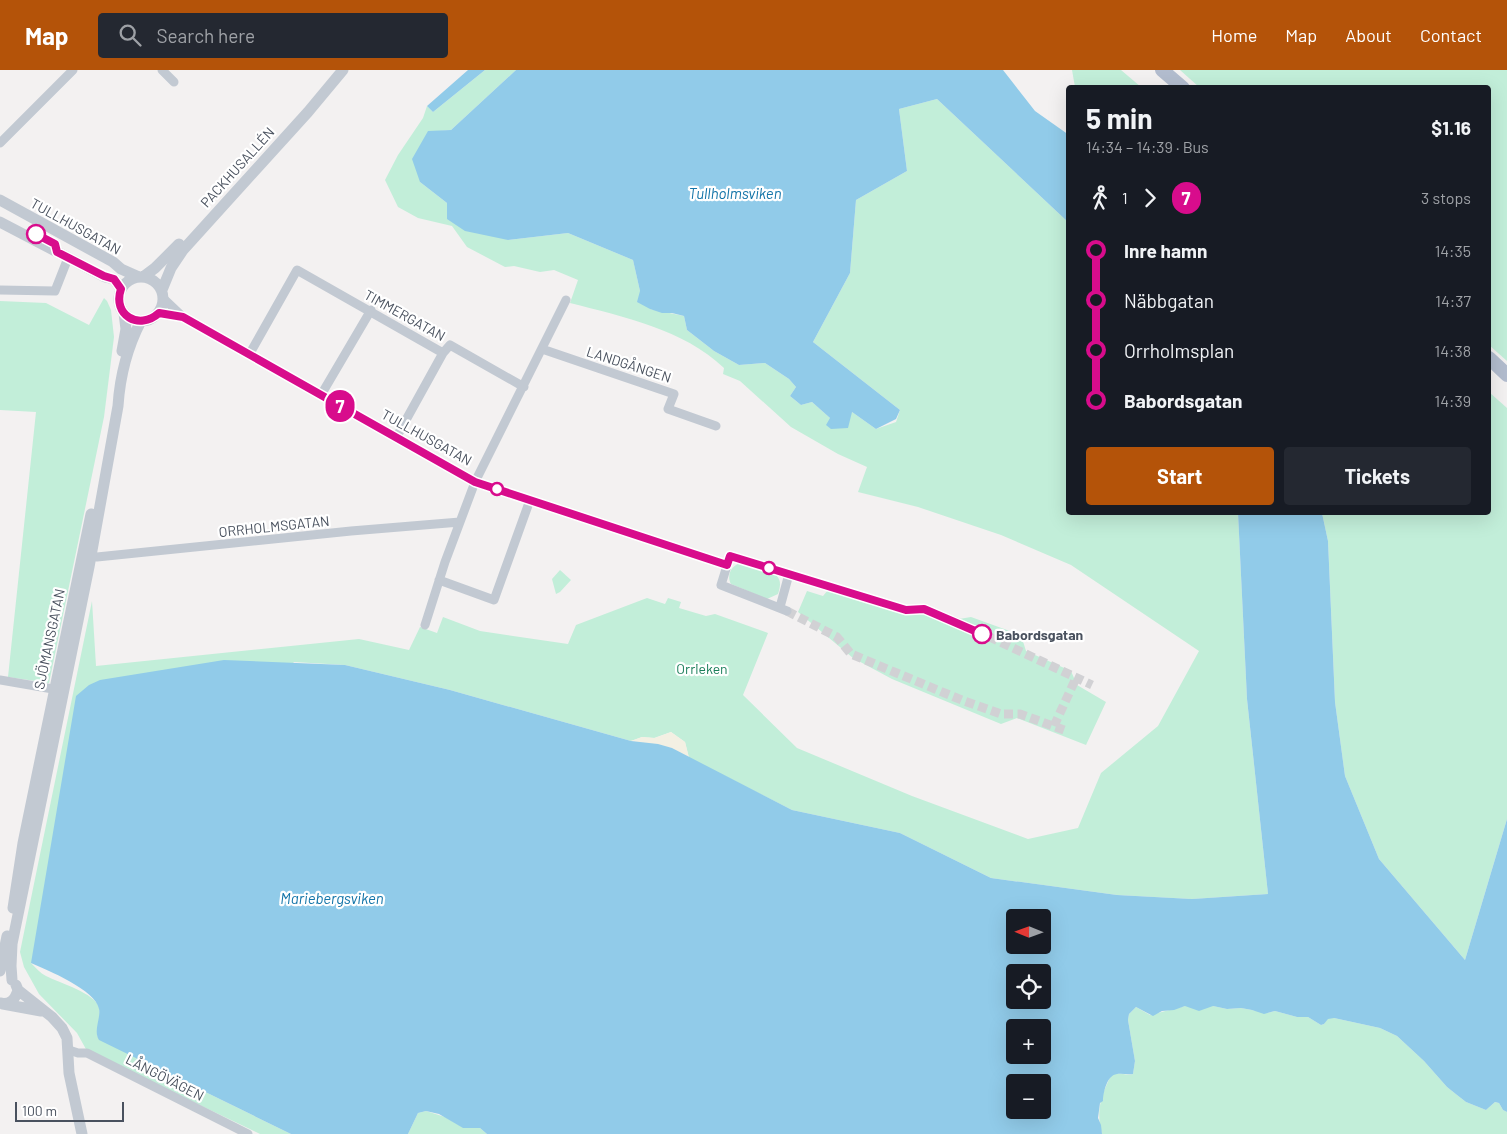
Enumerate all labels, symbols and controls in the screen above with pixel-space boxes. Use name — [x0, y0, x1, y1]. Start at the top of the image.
search box — [98, 13, 448, 58]
text: Map — [25, 21, 68, 50]
icon: search — [116, 21, 144, 49]
text: Search here — [156, 24, 255, 47]
text: Home — [1211, 24, 1257, 46]
text: Map — [1285, 24, 1317, 46]
text: About — [1345, 24, 1392, 46]
text: Contact — [1420, 24, 1482, 46]
text: 5 min — [1086, 101, 1153, 135]
text: $1.16 — [1431, 116, 1471, 139]
street label: PACKHUSALLÉN — [197, 123, 277, 211]
text: 14:34 – 14:39 · Bus — [1086, 137, 1209, 156]
water label: Tullholmsviken — [689, 184, 782, 202]
icon: walk — [1086, 184, 1114, 212]
icon: forward — [1136, 184, 1164, 212]
text: 7 — [1182, 187, 1191, 209]
text: 1 — [1122, 188, 1128, 207]
text: 3 stops — [1421, 188, 1471, 207]
street label: TULLHUSGATAN — [28, 194, 124, 258]
unlabelled marker — [26, 224, 46, 244]
text: Inre hamn — [1124, 239, 1207, 262]
text: 14:35 — [1435, 241, 1471, 260]
street label: TIMMERGATAN — [362, 286, 448, 344]
text: Näbbgatan — [1124, 289, 1214, 312]
text: 14:37 — [1435, 291, 1471, 310]
text: Orrholmsplan — [1124, 339, 1234, 362]
text: 14:38 — [1435, 341, 1471, 360]
street label: LANDGÅNGEN — [585, 342, 673, 386]
text: Babordsgatan — [1124, 389, 1242, 412]
line badge: 7 — [324, 390, 356, 422]
text: 14:39 — [1435, 391, 1471, 410]
text: 7 — [336, 395, 344, 417]
street label: TULLHUSGATAN — [379, 405, 475, 469]
button: Start — [1086, 447, 1274, 505]
button: Tickets — [1284, 447, 1471, 505]
unlabelled marker — [490, 482, 504, 496]
street label: ORRHOLMSGATAN — [218, 512, 330, 540]
unlabelled marker — [762, 561, 776, 575]
street label: SJÖMANSGATAN — [30, 587, 68, 691]
marker: Babordsgatan — [972, 624, 992, 644]
place label: Babordsgatan — [996, 626, 1083, 643]
park label: Orrleken — [676, 660, 728, 677]
water label: Mariebergsviken — [280, 889, 384, 907]
north arrow — [1006, 909, 1051, 954]
map controls — [1006, 909, 1051, 1119]
button: locate — [1006, 964, 1051, 1009]
button: + — [1006, 1019, 1051, 1064]
street label: LÅNGÖVÄGEN — [123, 1050, 207, 1104]
button: − — [1006, 1074, 1051, 1119]
scale bar — [15, 1099, 124, 1122]
text: 100 m — [22, 1102, 57, 1119]

